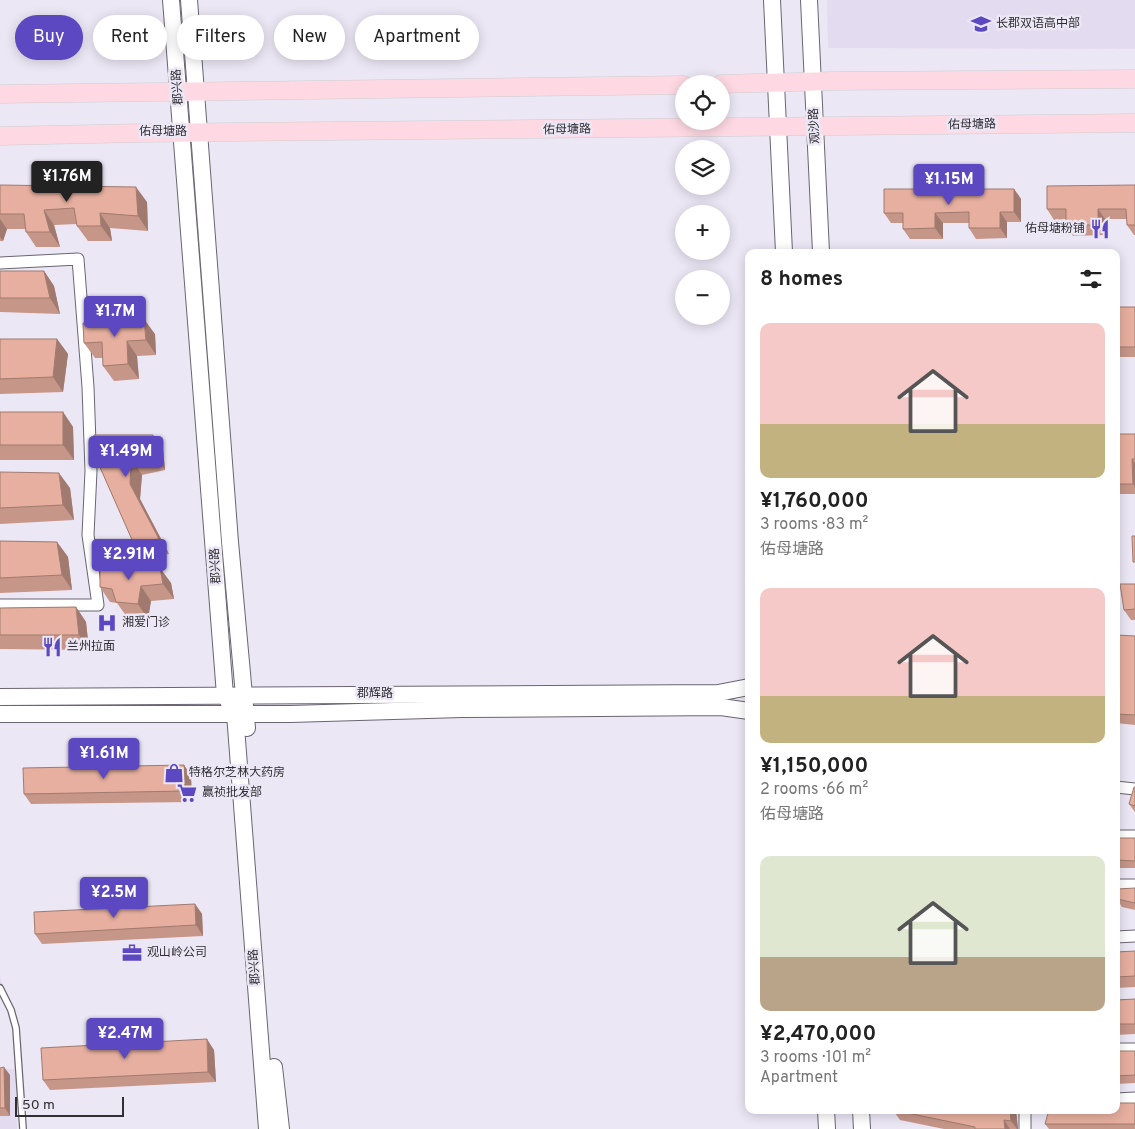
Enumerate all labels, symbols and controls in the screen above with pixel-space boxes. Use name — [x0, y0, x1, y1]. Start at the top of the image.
school or university icon: 长郡双语高中部 — [970, 13, 992, 35]
chip: Buy — [15, 15, 83, 60]
chip: Rent — [93, 15, 167, 60]
chip: Filters — [177, 15, 264, 60]
chip: New — [274, 15, 345, 60]
chip: Apartment — [355, 15, 479, 60]
place label: 长郡双语高中部 — [996, 16, 1080, 32]
street label: 郡兴路 — [169, 68, 187, 106]
map controls — [675, 75, 730, 325]
button: locate — [675, 75, 730, 130]
street label: 观沙路 — [806, 108, 824, 144]
street label: 佑母塘路 — [948, 117, 996, 133]
street label: 佑母塘路 — [543, 122, 591, 138]
street label: 佑母塘路 — [139, 124, 187, 140]
button: layers — [675, 140, 730, 195]
pin: ¥1.76M — [26, 160, 108, 203]
pin: ¥1.15M — [908, 164, 990, 206]
text: ¥1.76M — [42, 167, 92, 187]
text: ¥1.15M — [924, 170, 974, 190]
button: + — [675, 205, 730, 260]
restaurant icon: 佑母塘粉铺 — [1089, 218, 1111, 240]
place label: 佑母塘粉铺 — [1025, 221, 1085, 237]
icon: filters — [1077, 265, 1105, 293]
text: 8 homes — [760, 266, 843, 293]
button: − — [675, 270, 730, 325]
pin: ¥1.7M — [80, 296, 150, 338]
text: ¥1.7M — [95, 302, 135, 322]
icon: home — [888, 356, 978, 446]
pin: ¥1.49M — [85, 436, 167, 478]
text: ¥1.49M — [99, 442, 153, 462]
text: ¥1,760,000 — [760, 488, 869, 515]
text: 3 rooms · 83 m² — [760, 515, 868, 535]
pin: ¥2.91M — [88, 538, 170, 581]
text: 佑母塘路 — [760, 540, 824, 560]
text: ¥2.91M — [103, 545, 155, 565]
street label: 郡兴路 — [207, 548, 225, 584]
hospital icon: 湘爱门诊 — [96, 612, 118, 634]
place label: 湘爱门诊 — [122, 615, 170, 631]
icon: home — [888, 621, 978, 711]
restaurant icon: 兰州拉面 — [41, 636, 63, 658]
place label: 兰州拉面 — [67, 639, 115, 655]
street label: 郡辉路 — [357, 686, 393, 702]
pin: ¥1.61M — [63, 738, 145, 780]
text: ¥1.61M — [79, 744, 129, 764]
text: ¥1,150,000 — [760, 753, 868, 780]
shop icon: 特格尔芝林大药房 — [163, 762, 185, 784]
place label: 特格尔芝林大药房 — [189, 765, 285, 781]
text: 2 rooms · 66 m² — [760, 780, 868, 800]
supermarket icon: 赢祯批发部 — [176, 782, 198, 804]
place label: 赢祯批发部 — [202, 785, 262, 801]
text: 佑母塘路 — [760, 805, 824, 825]
pin: ¥2.5M — [79, 876, 149, 919]
text: ¥2.5M — [91, 883, 137, 903]
icon: home — [888, 888, 978, 978]
office icon: 观山岭公司 — [121, 942, 143, 964]
place label: 观山岭公司 — [147, 945, 207, 961]
street label: 郡兴路 — [246, 948, 264, 986]
pin: ¥2.47M — [84, 1018, 166, 1060]
text: ¥2,470,000 — [760, 1021, 876, 1048]
text: ¥2.47M — [97, 1024, 153, 1044]
text: 3 rooms · 101 m² — [760, 1048, 871, 1068]
text: Apartment — [760, 1068, 838, 1088]
scale bar — [15, 1094, 124, 1117]
text: 50 m — [22, 1097, 55, 1114]

